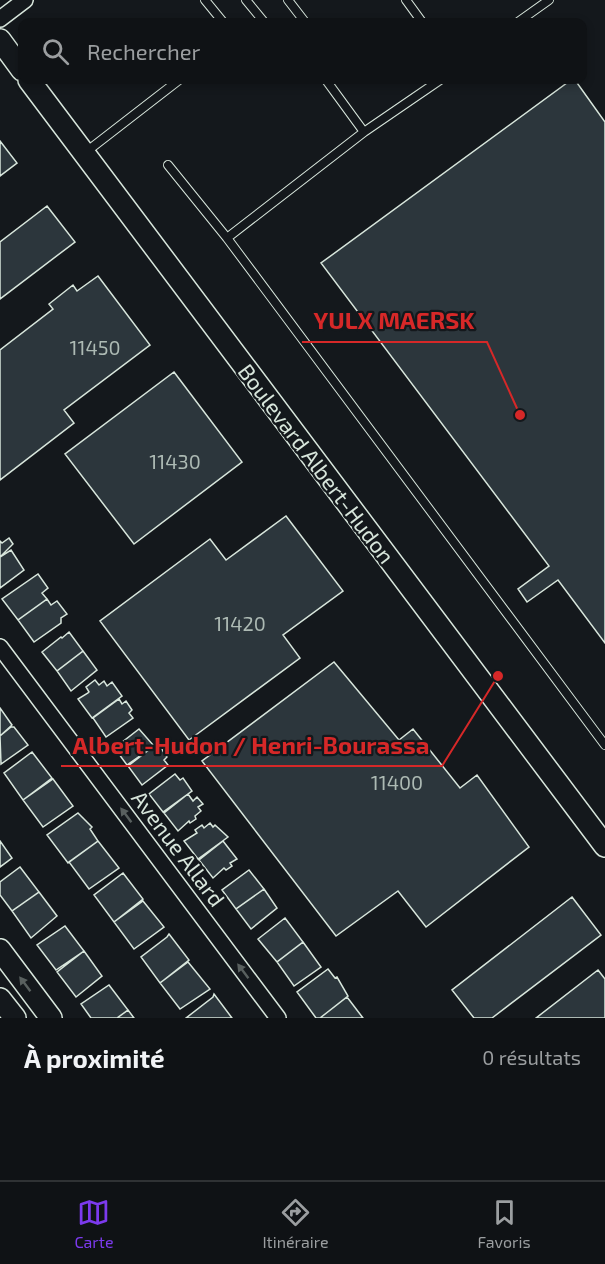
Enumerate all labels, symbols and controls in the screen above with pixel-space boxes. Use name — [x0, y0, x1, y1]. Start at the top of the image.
search box — [18, 18, 587, 84]
icon: search — [39, 35, 72, 68]
text: Rechercher — [87, 38, 200, 64]
callout: YULX MAERSK — [302, 300, 487, 342]
text: YULX MAERSK — [314, 305, 475, 334]
house number: 11450 — [70, 335, 121, 359]
street label: Boulevard Albert-Hudon — [234, 358, 400, 568]
house number: 11430 — [149, 449, 201, 473]
house number: 11420 — [214, 611, 266, 635]
callout: Albert-Hudon / Henri-Bourassa — [61, 724, 442, 766]
text: Albert-Hudon / Henri-Bourassa — [73, 730, 429, 759]
house number: 11400 — [371, 770, 423, 794]
street label: Avenue Allard — [127, 785, 231, 911]
one-way arrow — [120, 807, 132, 823]
one-way arrow — [237, 964, 249, 980]
one-way arrow — [19, 976, 32, 992]
text: À proximité — [24, 1042, 165, 1073]
text: 0 résultats — [482, 1045, 581, 1069]
tab: Carte — [74, 1196, 113, 1251]
tab: Itinéraire — [262, 1196, 329, 1251]
tab: Favoris — [477, 1196, 531, 1251]

